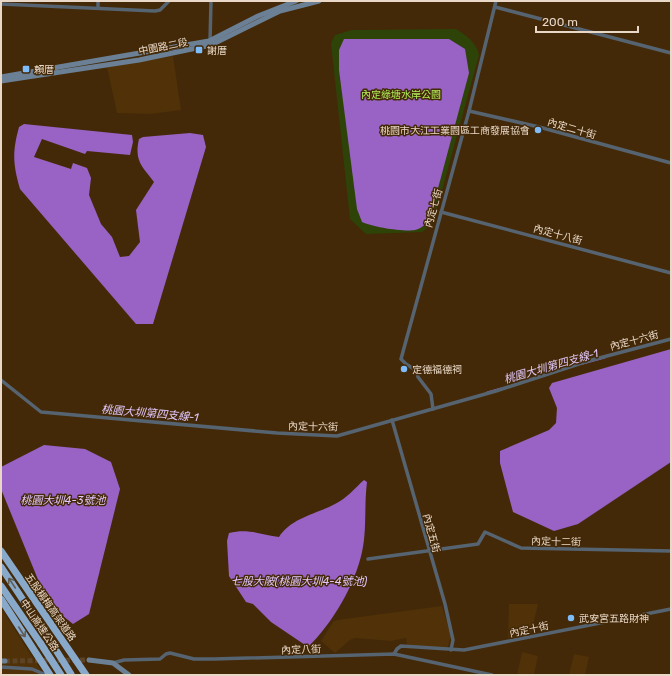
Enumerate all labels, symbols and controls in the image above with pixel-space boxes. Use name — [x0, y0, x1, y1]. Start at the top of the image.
scale bar — [536, 8, 638, 34]
text: 200 m — [542, 15, 578, 29]
street label: 中園路二段 — [138, 36, 189, 58]
marker: 謝厝 — [194, 45, 204, 55]
place label: 謝厝 — [207, 45, 227, 57]
marker: 賴厝 — [21, 64, 31, 74]
place label: 賴厝 — [34, 64, 54, 76]
park label: 內定綠塘水岸公園 — [361, 89, 441, 101]
street label: 內定二十街 — [546, 116, 597, 142]
place label: 桃園市大江工業園區工商發展協會 — [380, 125, 530, 137]
marker: 桃園市大江工業園區工商發展協會 — [533, 125, 543, 135]
street label: 內定七街 — [423, 187, 445, 229]
street label: 內定十八街 — [532, 223, 583, 247]
street label: 內定十六街 — [609, 329, 660, 353]
water label: 桃園大圳第四支線-1 — [502, 347, 600, 386]
marker: 定德福德祠 — [399, 364, 409, 374]
place label: 定德福德祠 — [412, 364, 462, 376]
water label: 桃園大圳第四支線-1 — [101, 403, 199, 424]
street label: 內定十六街 — [288, 421, 338, 433]
water label: 桃園大圳4-3號池 — [21, 494, 106, 507]
street label: 內定五街 — [420, 512, 442, 554]
street label: 內定十二街 — [531, 536, 581, 548]
street label: 五股楊梅高架道路 — [22, 571, 78, 644]
water label: 七股大陂(桃園大圳4-4號池) — [231, 575, 368, 588]
one-way arrow — [8, 578, 16, 589]
street label: 中山高速公路 — [17, 597, 61, 654]
marker: 武安宮五路財神 — [566, 613, 576, 623]
place label: 武安宮五路財神 — [579, 613, 649, 625]
street label: 內定十街 — [508, 620, 550, 640]
one-way arrow — [18, 626, 26, 637]
street label: 內定八街 — [281, 643, 321, 657]

